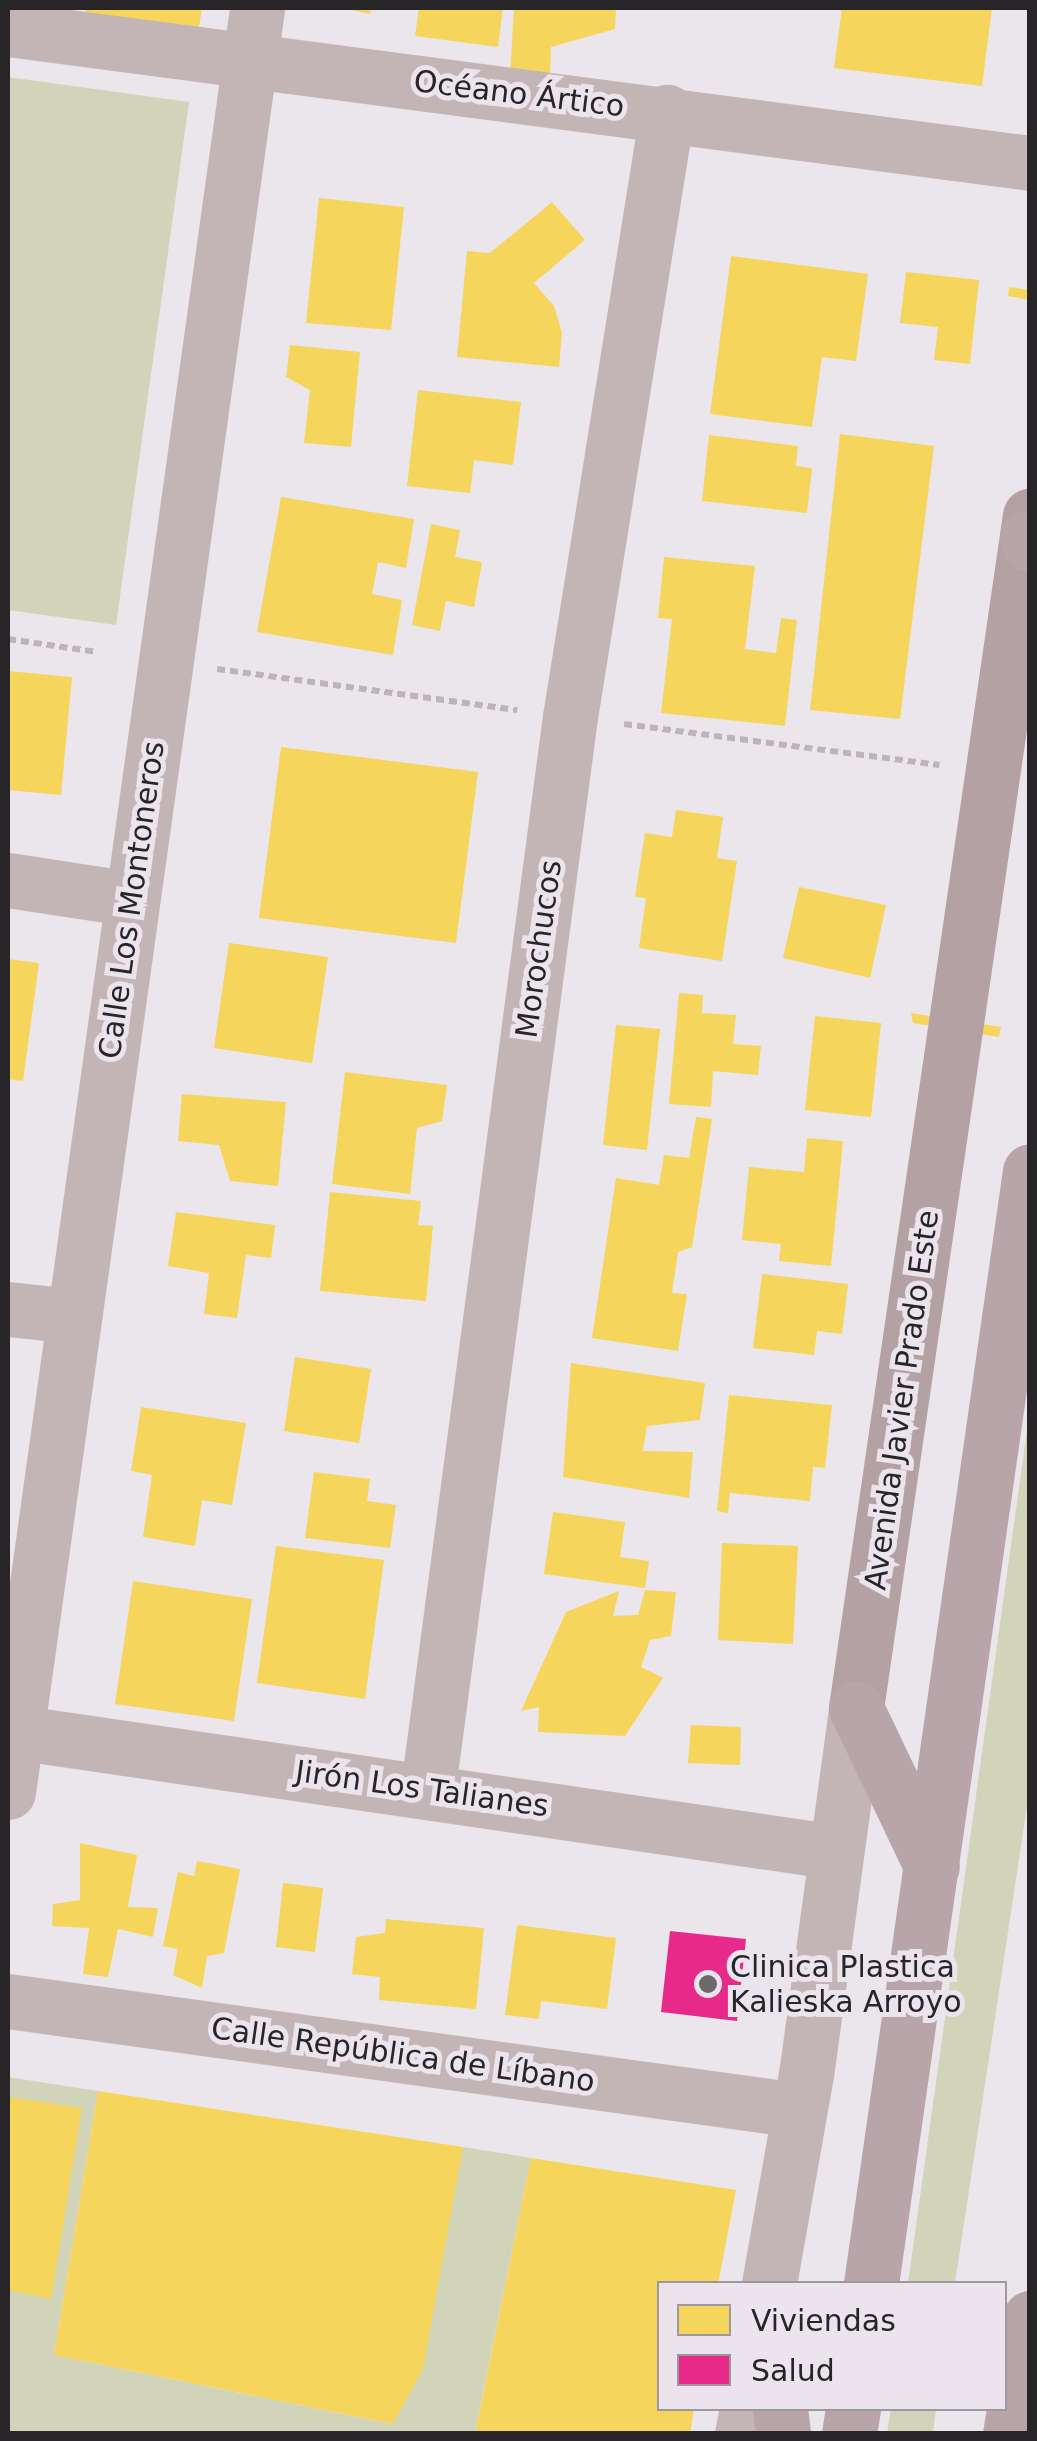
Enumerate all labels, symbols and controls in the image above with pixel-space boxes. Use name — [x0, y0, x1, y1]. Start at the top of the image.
street label: Océano Ártico — [412, 63, 626, 125]
street label: Calle Los Montoneros — [92, 739, 172, 1061]
street label: Morochucos — [509, 858, 569, 1040]
street label: Avenida Javier Prado Este — [858, 1208, 946, 1592]
street label: Jirón Los Talianes — [293, 1753, 551, 1825]
place label: Clinica Plastica Kalieska Arroyo — [730, 1949, 962, 2020]
marker: Clinica Plastica Kalieska Arroyo — [695, 1971, 721, 1997]
street label: Calle República de Líbano — [209, 2010, 597, 2100]
legend — [657, 2281, 1007, 2411]
text: Viviendas — [751, 2303, 896, 2338]
text: Salud — [751, 2353, 835, 2388]

